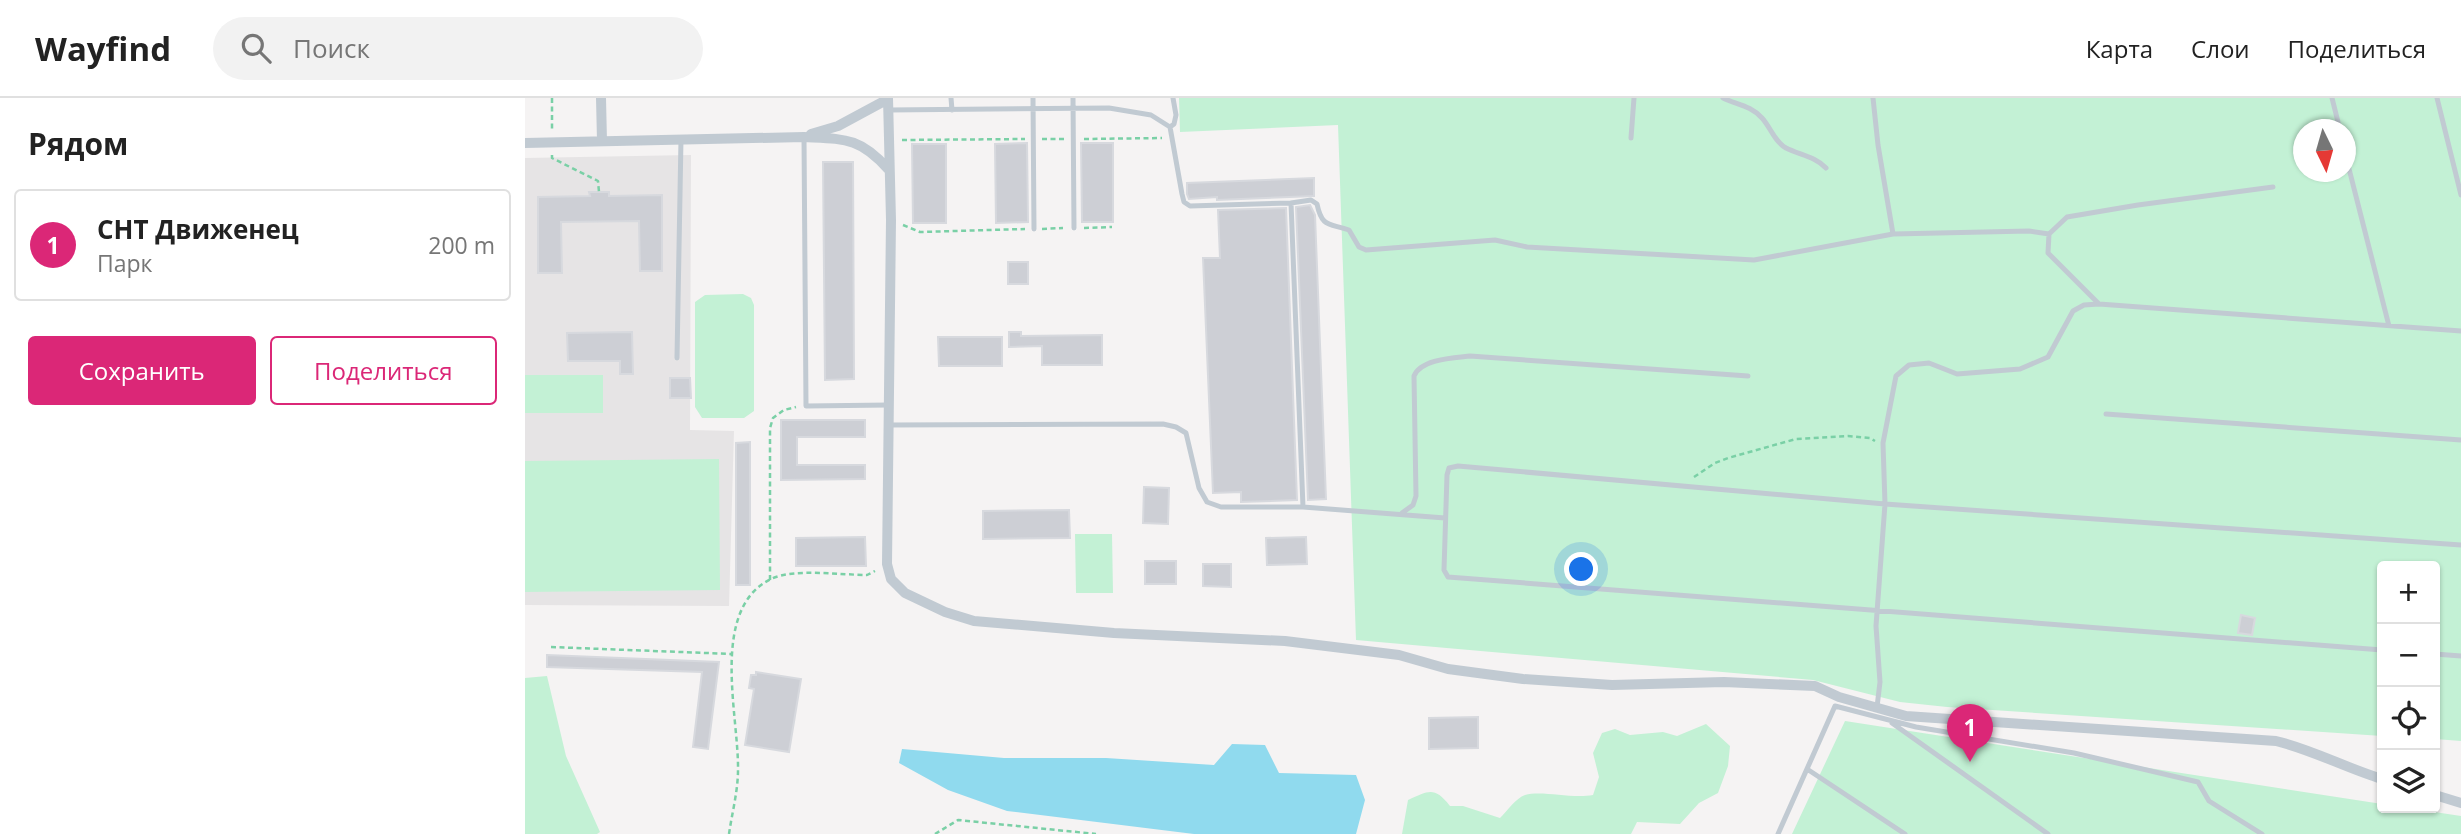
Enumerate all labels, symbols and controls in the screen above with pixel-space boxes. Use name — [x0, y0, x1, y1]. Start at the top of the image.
search box — [213, 17, 703, 80]
text: Wayfind — [35, 26, 171, 71]
icon: search — [237, 29, 275, 67]
text: Поиск — [293, 30, 370, 66]
text: Карта — [2086, 32, 2153, 65]
text: Слои — [2191, 32, 2250, 65]
text: Поделиться — [2288, 32, 2426, 65]
north arrow — [2293, 119, 2356, 182]
text: Рядом — [28, 123, 128, 164]
text: СНТ Движенец — [97, 211, 299, 247]
text: 1 — [46, 229, 60, 261]
text: 200 m — [428, 229, 495, 261]
text: Парк — [97, 247, 152, 279]
button: Сохранить — [28, 336, 256, 405]
button: Поделиться — [270, 336, 497, 405]
your location — [1564, 552, 1598, 586]
map controls — [2377, 561, 2440, 813]
button: + — [2377, 561, 2440, 624]
button: − — [2377, 624, 2440, 687]
button: locate — [2377, 687, 2440, 750]
pin: 1 — [1947, 704, 1993, 762]
button: layers — [2377, 750, 2440, 813]

